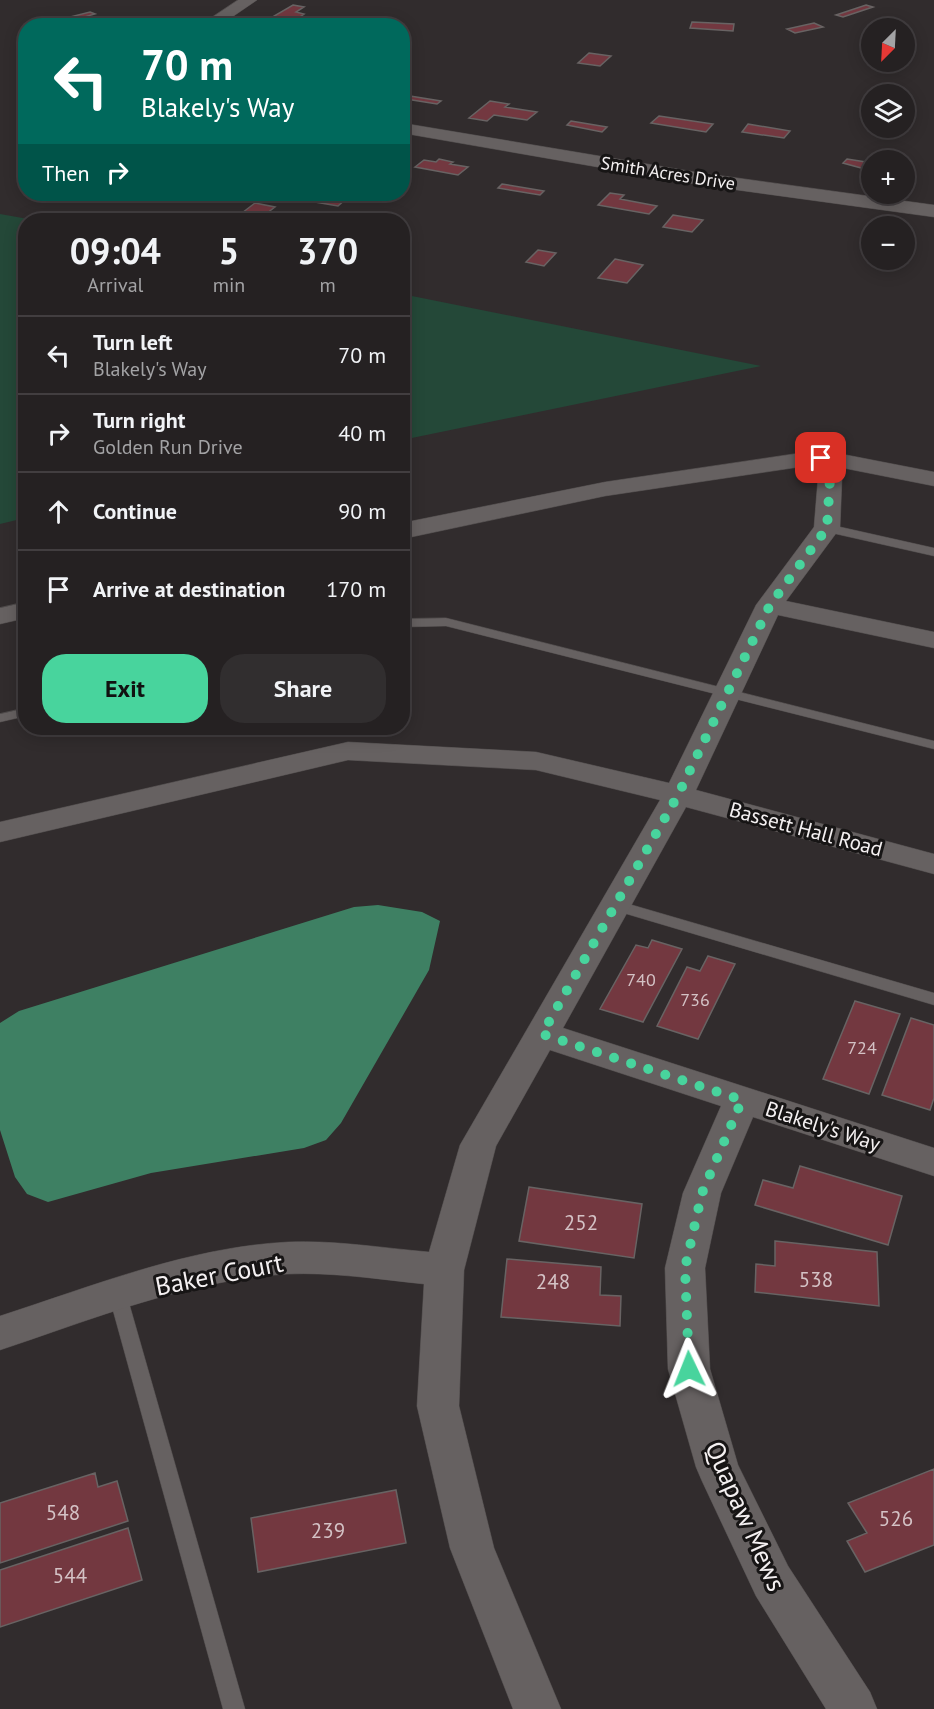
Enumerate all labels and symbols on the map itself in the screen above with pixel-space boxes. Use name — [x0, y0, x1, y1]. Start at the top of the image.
north arrow — [861, 18, 915, 72]
street label: Smith Acres Drive — [599, 151, 737, 195]
pin — [795, 432, 846, 483]
street label: Bassett Hall Road — [726, 796, 886, 862]
house number: 740 — [626, 968, 656, 991]
house number: 736 — [680, 988, 710, 1011]
house number: 724 — [847, 1036, 877, 1059]
street label: Blakely's Way — [762, 1095, 884, 1157]
house number: 252 — [564, 1209, 598, 1236]
street label: Baker Court — [152, 1245, 286, 1303]
house number: 538 — [799, 1266, 833, 1293]
house number: 248 — [536, 1268, 570, 1295]
position arrow — [657, 1337, 721, 1401]
street label: Quapaw Mews — [698, 1436, 794, 1596]
house number: 548 — [46, 1499, 80, 1526]
house number: 526 — [879, 1505, 913, 1532]
house number: 239 — [311, 1517, 345, 1544]
house number: 544 — [53, 1562, 87, 1589]

